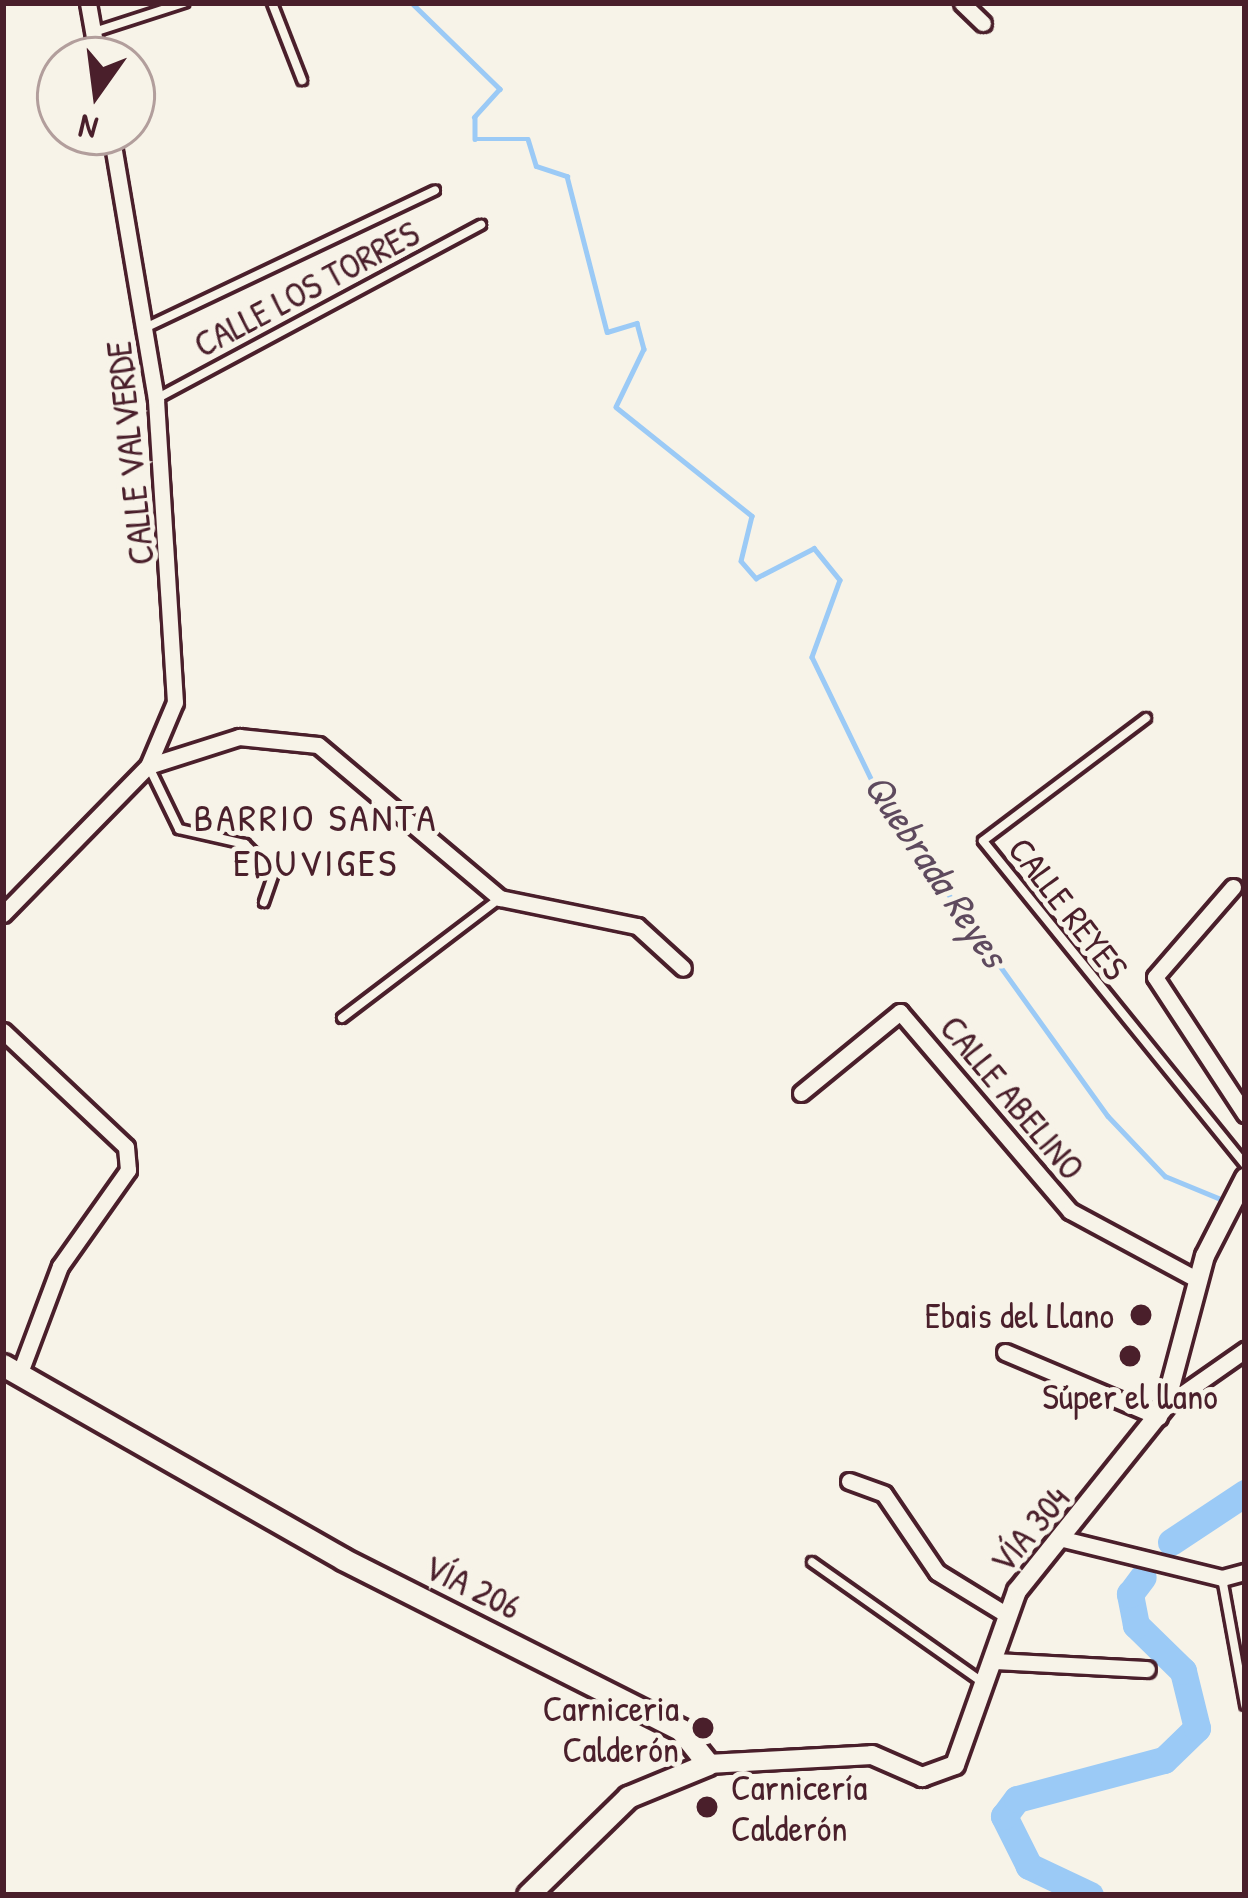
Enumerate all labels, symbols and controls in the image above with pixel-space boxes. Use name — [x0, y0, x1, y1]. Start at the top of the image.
north arrow — [36, 36, 156, 156]
text: N — [74, 105, 102, 151]
street label: CALLE LOS TORRES — [186, 211, 426, 365]
street label: CALLE VALVERDE — [96, 339, 162, 567]
water label: Quebrada Reyes — [854, 765, 1018, 975]
district label: BARRIO SANTA EDUVIGES — [193, 795, 439, 886]
street label: CALLE REYES — [1000, 828, 1138, 988]
street label: CALLE ABELINO — [932, 1006, 1094, 1188]
place label: Ebais del Llano — [925, 1293, 1114, 1337]
marker: Ebais del Llano — [1125, 1299, 1157, 1331]
marker: Súper el llano — [1117, 1343, 1143, 1369]
place label: Súper el llano — [1042, 1374, 1218, 1418]
street label: VÍA 304 — [980, 1477, 1078, 1581]
street label: VÍA 206 — [418, 1544, 528, 1628]
place label: Carniceria Calderón — [543, 1685, 679, 1770]
marker: Carniceria Calderón — [690, 1715, 716, 1741]
place label: Carnicería Calderón — [731, 1764, 867, 1849]
marker: Carnicería Calderón — [694, 1794, 720, 1820]

